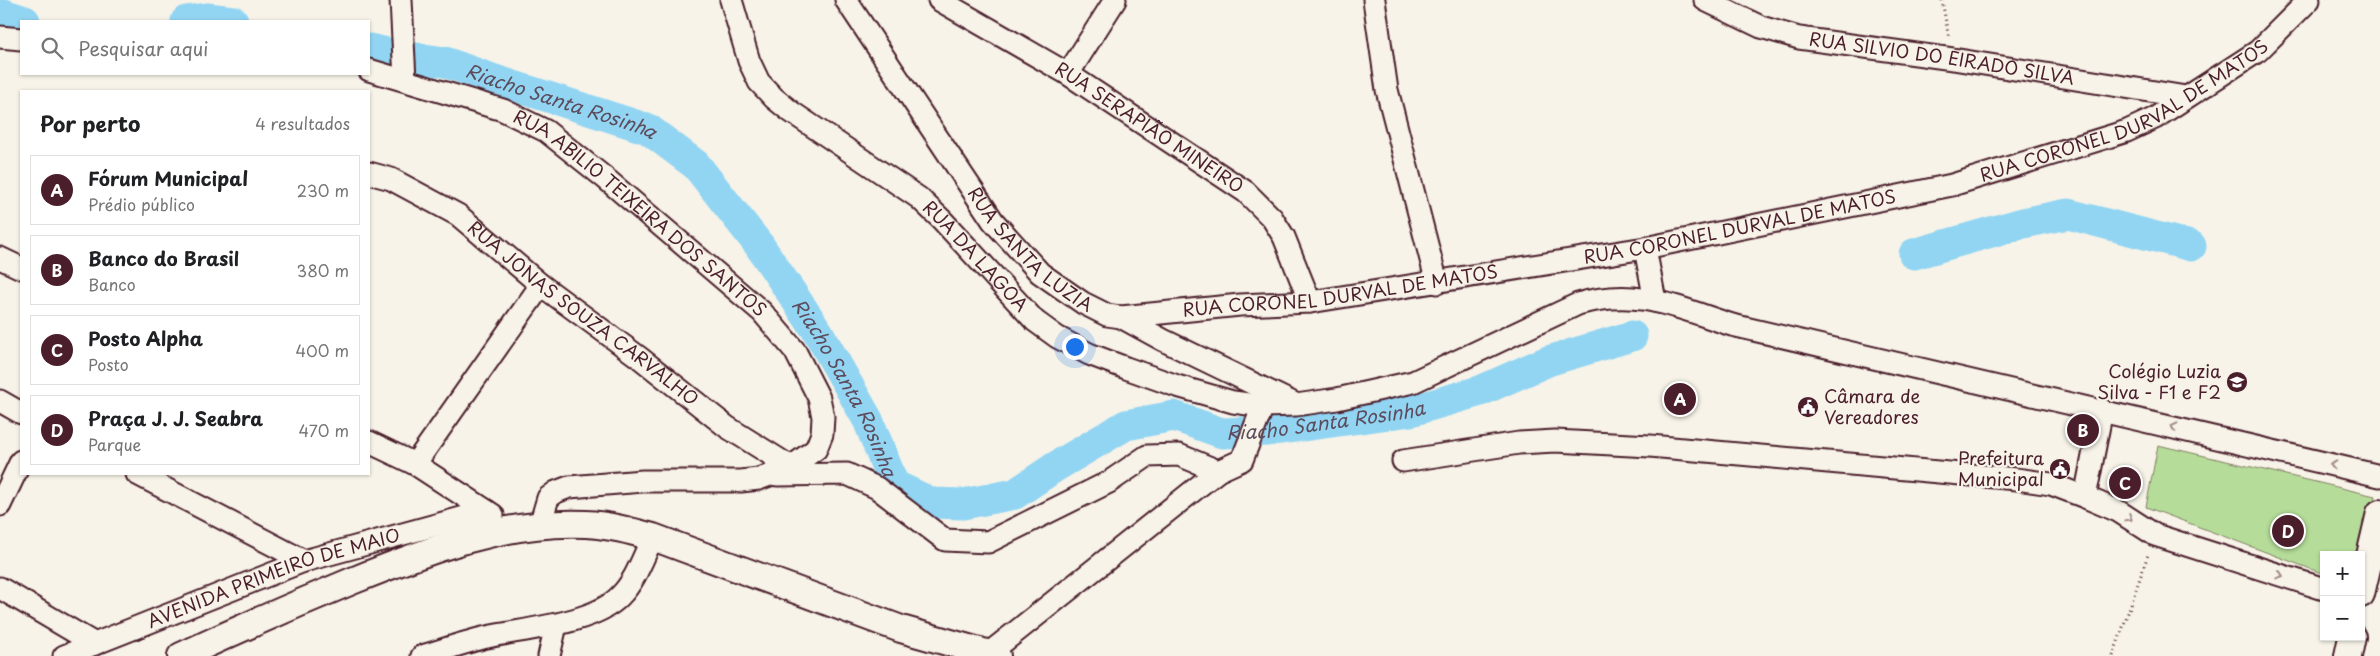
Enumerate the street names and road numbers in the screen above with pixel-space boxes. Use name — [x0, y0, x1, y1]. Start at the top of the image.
street label: RUA SILVIO DO EIRADO SILVA — [1808, 25, 2077, 91]
street label: RUA CORONEL DURVAL DE MATOS — [1976, 33, 2274, 188]
street label: RUA SERAPIÃO MINEIRO — [1050, 54, 1250, 199]
street label: RUA ABILIO TEIXEIRA DOS SANTOS — [509, 102, 773, 322]
street label: RUA SANTA LUZIA — [962, 181, 1098, 318]
street label: RUA CORONEL DURVAL DE MATOS — [1581, 182, 1898, 270]
street label: RUA DA LAGOA — [917, 194, 1035, 317]
street label: RUA JONAS SOUZA CARVALHO — [462, 214, 705, 412]
street label: RUA CORONEL DURVAL DE MATOS — [1181, 257, 1500, 323]
street label: AVENIDA PRIMEIRO DE MAIO — [143, 520, 403, 634]

